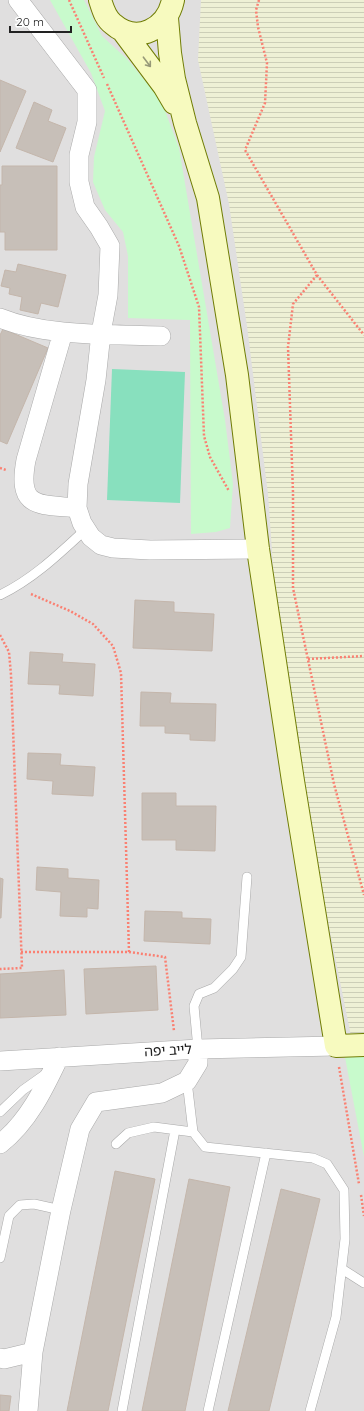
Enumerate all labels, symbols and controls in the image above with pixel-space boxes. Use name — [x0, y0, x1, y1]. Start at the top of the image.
scale bar — [10, 8, 71, 34]
text: 20 m — [16, 14, 44, 29]
one-way arrow — [142, 56, 151, 67]
street label: לייב יפה — [144, 1040, 192, 1060]

